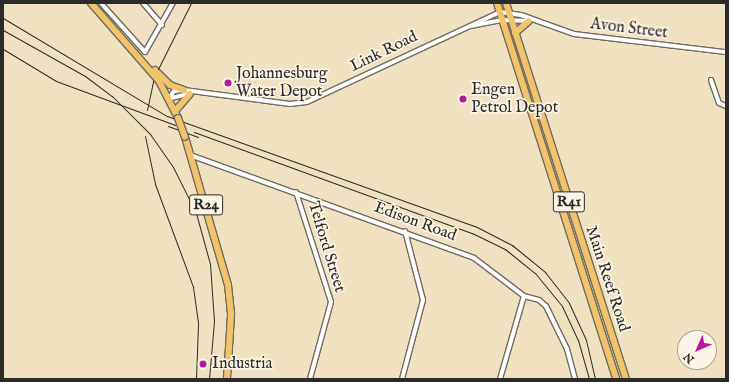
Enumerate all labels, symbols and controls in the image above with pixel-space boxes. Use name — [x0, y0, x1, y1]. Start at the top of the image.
street label: Avon Street — [589, 15, 669, 43]
street label: Link Road — [347, 28, 421, 76]
place label: Johannesburg Water Depot — [236, 64, 327, 102]
marker: Johannesburg Water Depot — [223, 78, 233, 88]
place label: Engen Petrol Depot — [471, 80, 558, 118]
marker: Engen Petrol Depot — [458, 94, 468, 104]
road number: R41 — [552, 189, 586, 215]
road number: R24 — [189, 192, 223, 218]
street label: Edison Road — [371, 198, 459, 246]
street label: Telford Street — [303, 199, 349, 295]
street label: Main Reef Road — [581, 223, 633, 335]
north arrow — [677, 330, 717, 370]
text: N — [681, 349, 698, 366]
place label: Industria — [212, 354, 272, 374]
marker: Industria — [197, 358, 209, 370]

